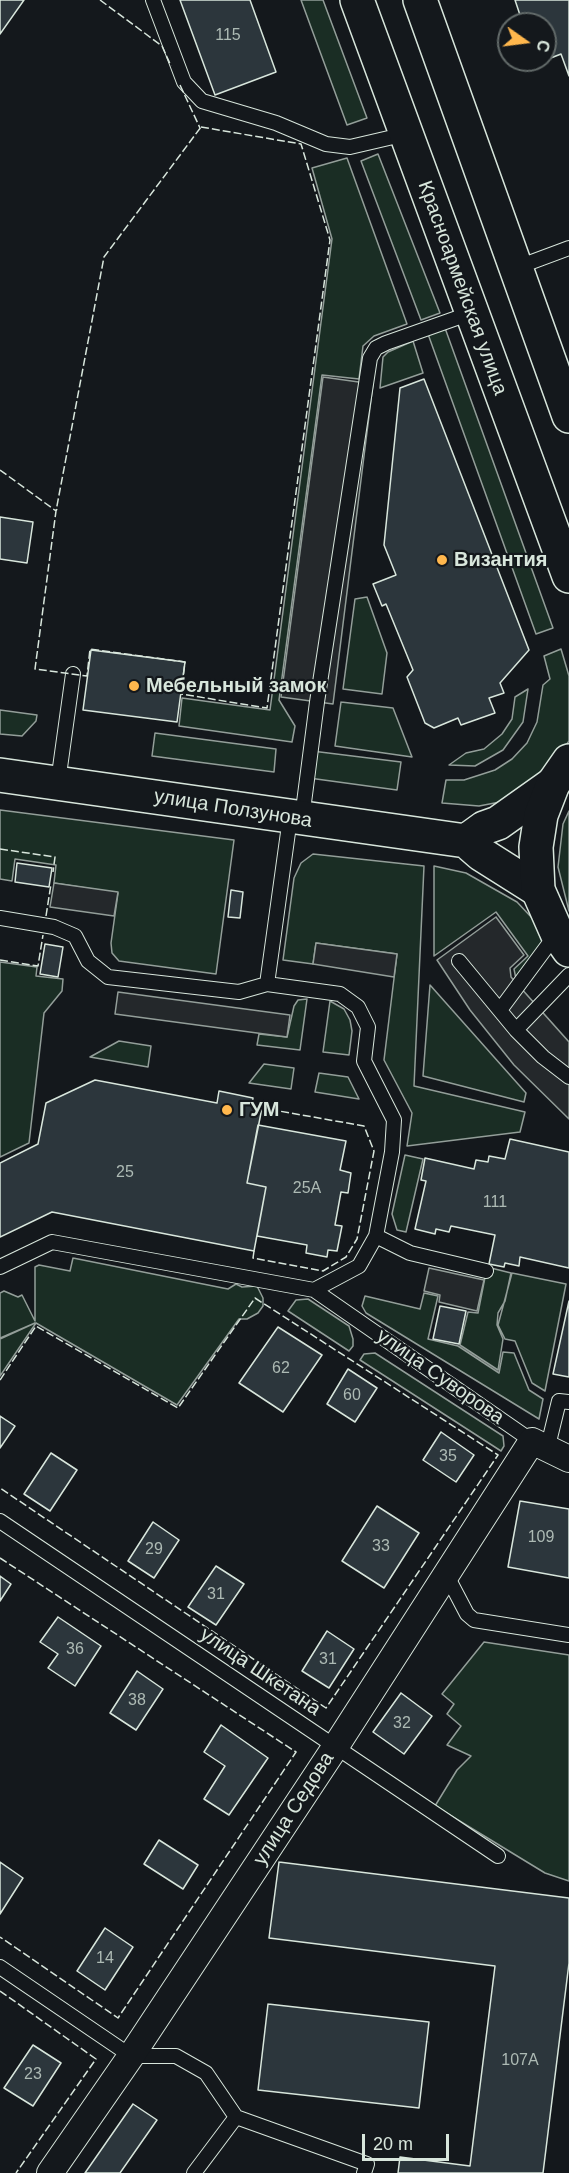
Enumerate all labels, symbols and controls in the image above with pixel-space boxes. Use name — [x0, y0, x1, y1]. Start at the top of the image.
north arrow — [497, 12, 557, 72]
house number: 115 — [215, 26, 241, 46]
text: С — [533, 38, 553, 54]
street label: Красноармейская улица — [412, 178, 512, 398]
place label: Византия — [454, 548, 547, 572]
marker: Византия — [435, 553, 449, 567]
place label: Мебельный замок — [146, 674, 327, 698]
marker: Мебельный замок — [127, 679, 141, 693]
street label: улица Ползунова — [152, 785, 314, 833]
place label: ГУМ — [239, 1098, 279, 1122]
marker: ГУМ — [220, 1103, 234, 1117]
house number: 25 — [116, 1163, 134, 1183]
house number: 25А — [293, 1179, 321, 1199]
house number: 111 — [483, 1193, 507, 1213]
street label: улица Суворова — [372, 1324, 508, 1430]
house number: 62 — [272, 1359, 290, 1379]
house number: 60 — [343, 1386, 361, 1406]
house number: 35 — [439, 1447, 457, 1467]
house number: 109 — [528, 1528, 554, 1548]
house number: 33 — [372, 1537, 390, 1557]
house number: 29 — [145, 1540, 163, 1560]
house number: 31 — [207, 1585, 225, 1605]
street label: улица Шкетана — [195, 1623, 325, 1721]
house number: 36 — [66, 1640, 84, 1660]
house number: 31 — [319, 1650, 337, 1670]
house number: 38 — [128, 1691, 146, 1711]
house number: 32 — [393, 1714, 411, 1734]
street label: улица Седова — [249, 1748, 339, 1870]
house number: 14 — [96, 1949, 114, 1969]
house number: 107А — [501, 2051, 539, 2071]
house number: 23 — [24, 2065, 42, 2085]
scale bar — [365, 2122, 452, 2160]
text: 20 m — [373, 2134, 413, 2154]

